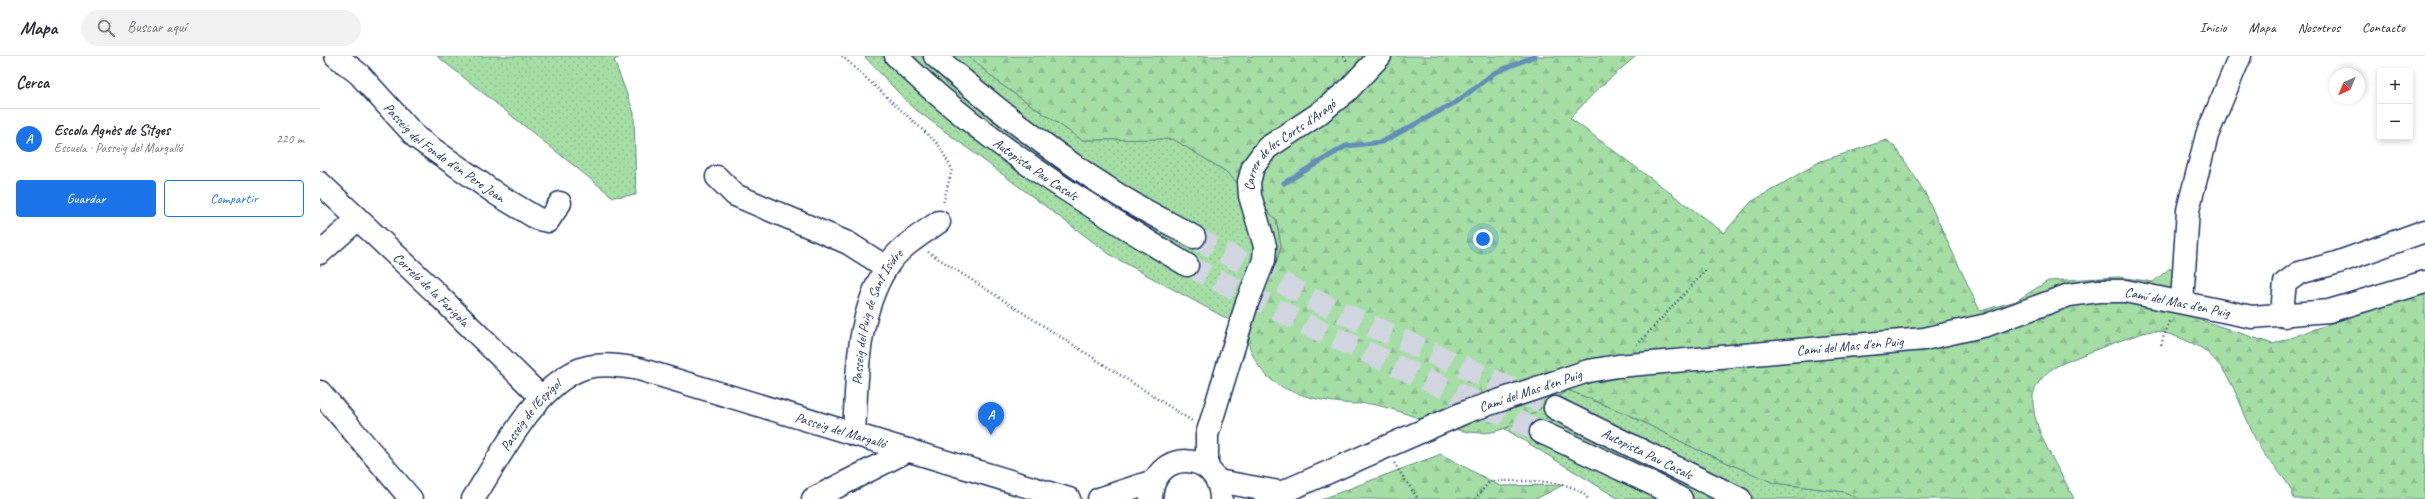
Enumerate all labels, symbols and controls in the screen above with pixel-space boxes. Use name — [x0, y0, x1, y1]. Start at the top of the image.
search box — [81, 10, 361, 46]
text: Mapa — [20, 16, 57, 40]
icon: search — [95, 17, 117, 39]
text: Buscar aquí — [127, 18, 186, 37]
text: Inicio — [2200, 19, 2227, 36]
text: Mapa — [2249, 19, 2276, 36]
text: Nosotros — [2298, 19, 2340, 36]
text: Contacto — [2362, 19, 2405, 36]
north arrow — [2329, 68, 2365, 104]
map controls — [2377, 68, 2413, 140]
button: + — [2377, 68, 2413, 104]
text: Cerca — [16, 72, 49, 93]
street label: Carrer de les Corts d'Aragó — [1241, 94, 1341, 191]
street label: Passeig del Fondo d'en Pere Joan — [380, 99, 509, 207]
button: − — [2377, 104, 2413, 140]
text: Escola Agnès de Sitges — [54, 121, 170, 140]
text: A — [26, 131, 32, 147]
text: 220 m — [276, 131, 304, 147]
street label: Autopista Pau Casals — [990, 134, 1082, 205]
text: Escuela · Passeig del Margalló — [54, 140, 183, 156]
button: Guardar — [16, 180, 156, 217]
button: Compartir — [164, 180, 304, 217]
your location — [1473, 229, 1493, 249]
street label: Passeig del Puig de Sant Isidre — [848, 244, 907, 386]
street label: Correló de la Farigola — [390, 249, 474, 331]
street label: Camí del Mas d'en Puig — [2123, 283, 2232, 321]
street label: Camí del Mas d'en Puig — [1796, 333, 1905, 359]
street label: Camí del Mas d'en Puig — [1477, 365, 1585, 416]
street label: Passeig de l'Espígol — [497, 374, 566, 454]
pin: A — [978, 402, 1004, 435]
street label: Passeig del Margalló — [793, 409, 890, 453]
street label: Autopista Pau Casals — [1599, 424, 1696, 484]

